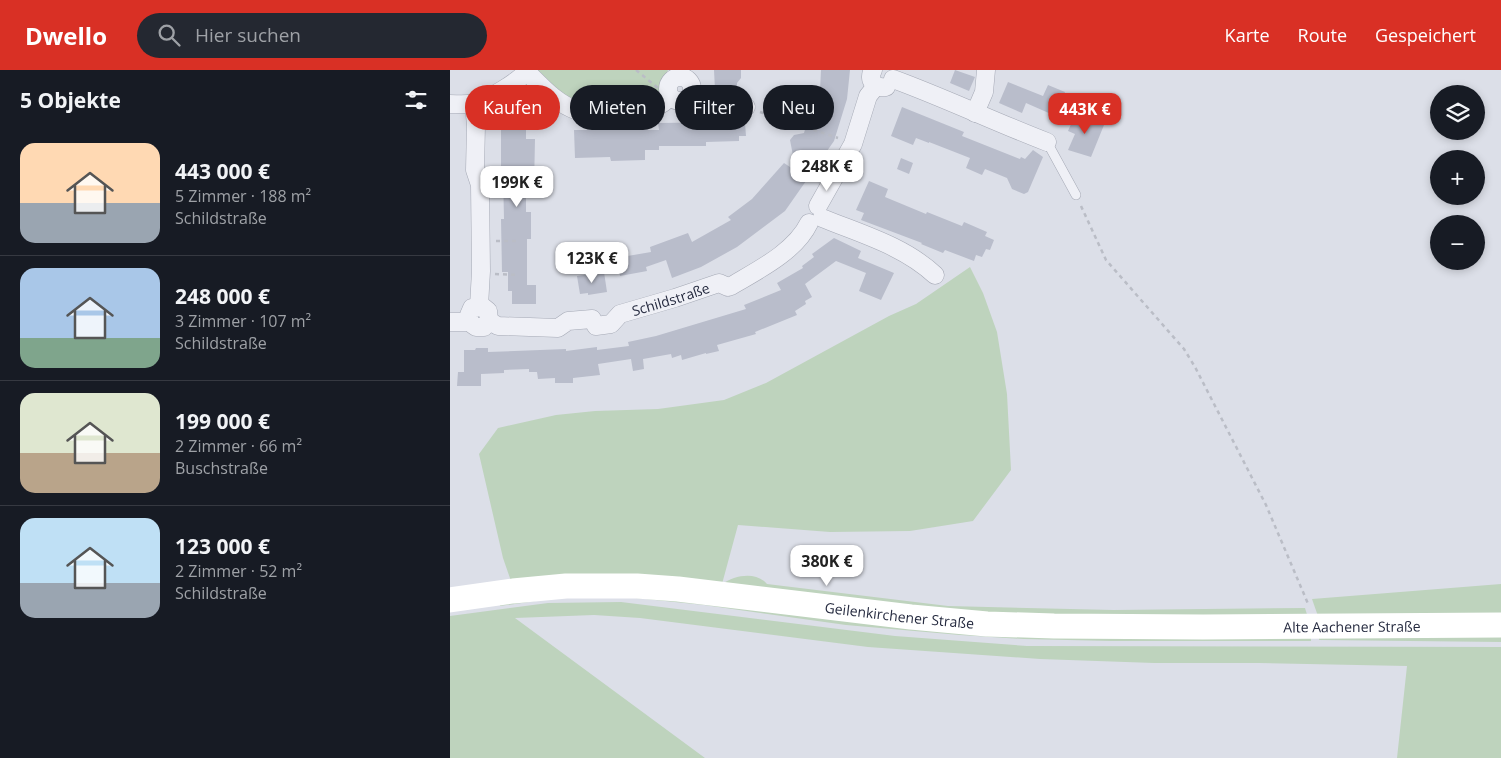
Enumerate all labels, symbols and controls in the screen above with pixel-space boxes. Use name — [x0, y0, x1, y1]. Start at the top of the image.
search box — [137, 13, 487, 58]
text: Dwello — [25, 19, 107, 52]
icon: search — [155, 21, 183, 49]
text: Hier suchen — [195, 22, 301, 48]
text: Karte — [1225, 23, 1270, 47]
text: Route — [1298, 23, 1347, 47]
text: Gespeichert — [1375, 23, 1476, 47]
chip: Kaufen — [465, 85, 560, 130]
chip: Mieten — [570, 85, 665, 130]
chip: Filter — [675, 85, 753, 130]
chip: Neu — [763, 85, 834, 130]
map controls — [1430, 85, 1485, 270]
button: layers — [1430, 85, 1485, 140]
text: 5 Objekte — [20, 86, 121, 114]
icon: filters — [402, 86, 430, 114]
pin: 443K € — [1044, 92, 1126, 135]
text: 443K € — [1059, 98, 1111, 120]
pin: 248K € — [786, 150, 868, 192]
button: + — [1430, 150, 1485, 205]
text: 248K € — [801, 155, 853, 177]
text: 443 000 € — [175, 157, 270, 185]
icon: home — [60, 163, 120, 223]
pin: 199K € — [476, 166, 558, 208]
text: 199K € — [491, 171, 543, 193]
text: 5 Zimmer · 188 m² — [175, 185, 311, 207]
text: Schildstraße — [175, 207, 267, 229]
button: − — [1430, 215, 1485, 270]
pin: 123K € — [551, 242, 633, 284]
text: 123K € — [566, 247, 618, 269]
street label: Schildstraße — [629, 277, 712, 320]
text: 248 000 € — [175, 282, 270, 310]
icon: home — [60, 288, 120, 348]
text: 3 Zimmer · 107 m² — [175, 310, 311, 332]
text: Schildstraße — [175, 332, 267, 354]
text: 199 000 € — [175, 407, 270, 435]
icon: home — [60, 413, 120, 473]
text: 2 Zimmer · 66 m² — [175, 435, 302, 457]
text: Buschstraße — [175, 457, 268, 479]
text: 123 000 € — [175, 532, 270, 560]
icon: home — [60, 538, 120, 598]
pin: 380K € — [786, 544, 868, 587]
text: 380K € — [801, 550, 853, 572]
text: 2 Zimmer · 52 m² — [175, 560, 302, 582]
text: Schildstraße — [175, 582, 267, 604]
street label: Geilenkirchener Straße — [824, 597, 975, 632]
street label: Alte Aachener Straße — [1283, 616, 1421, 636]

